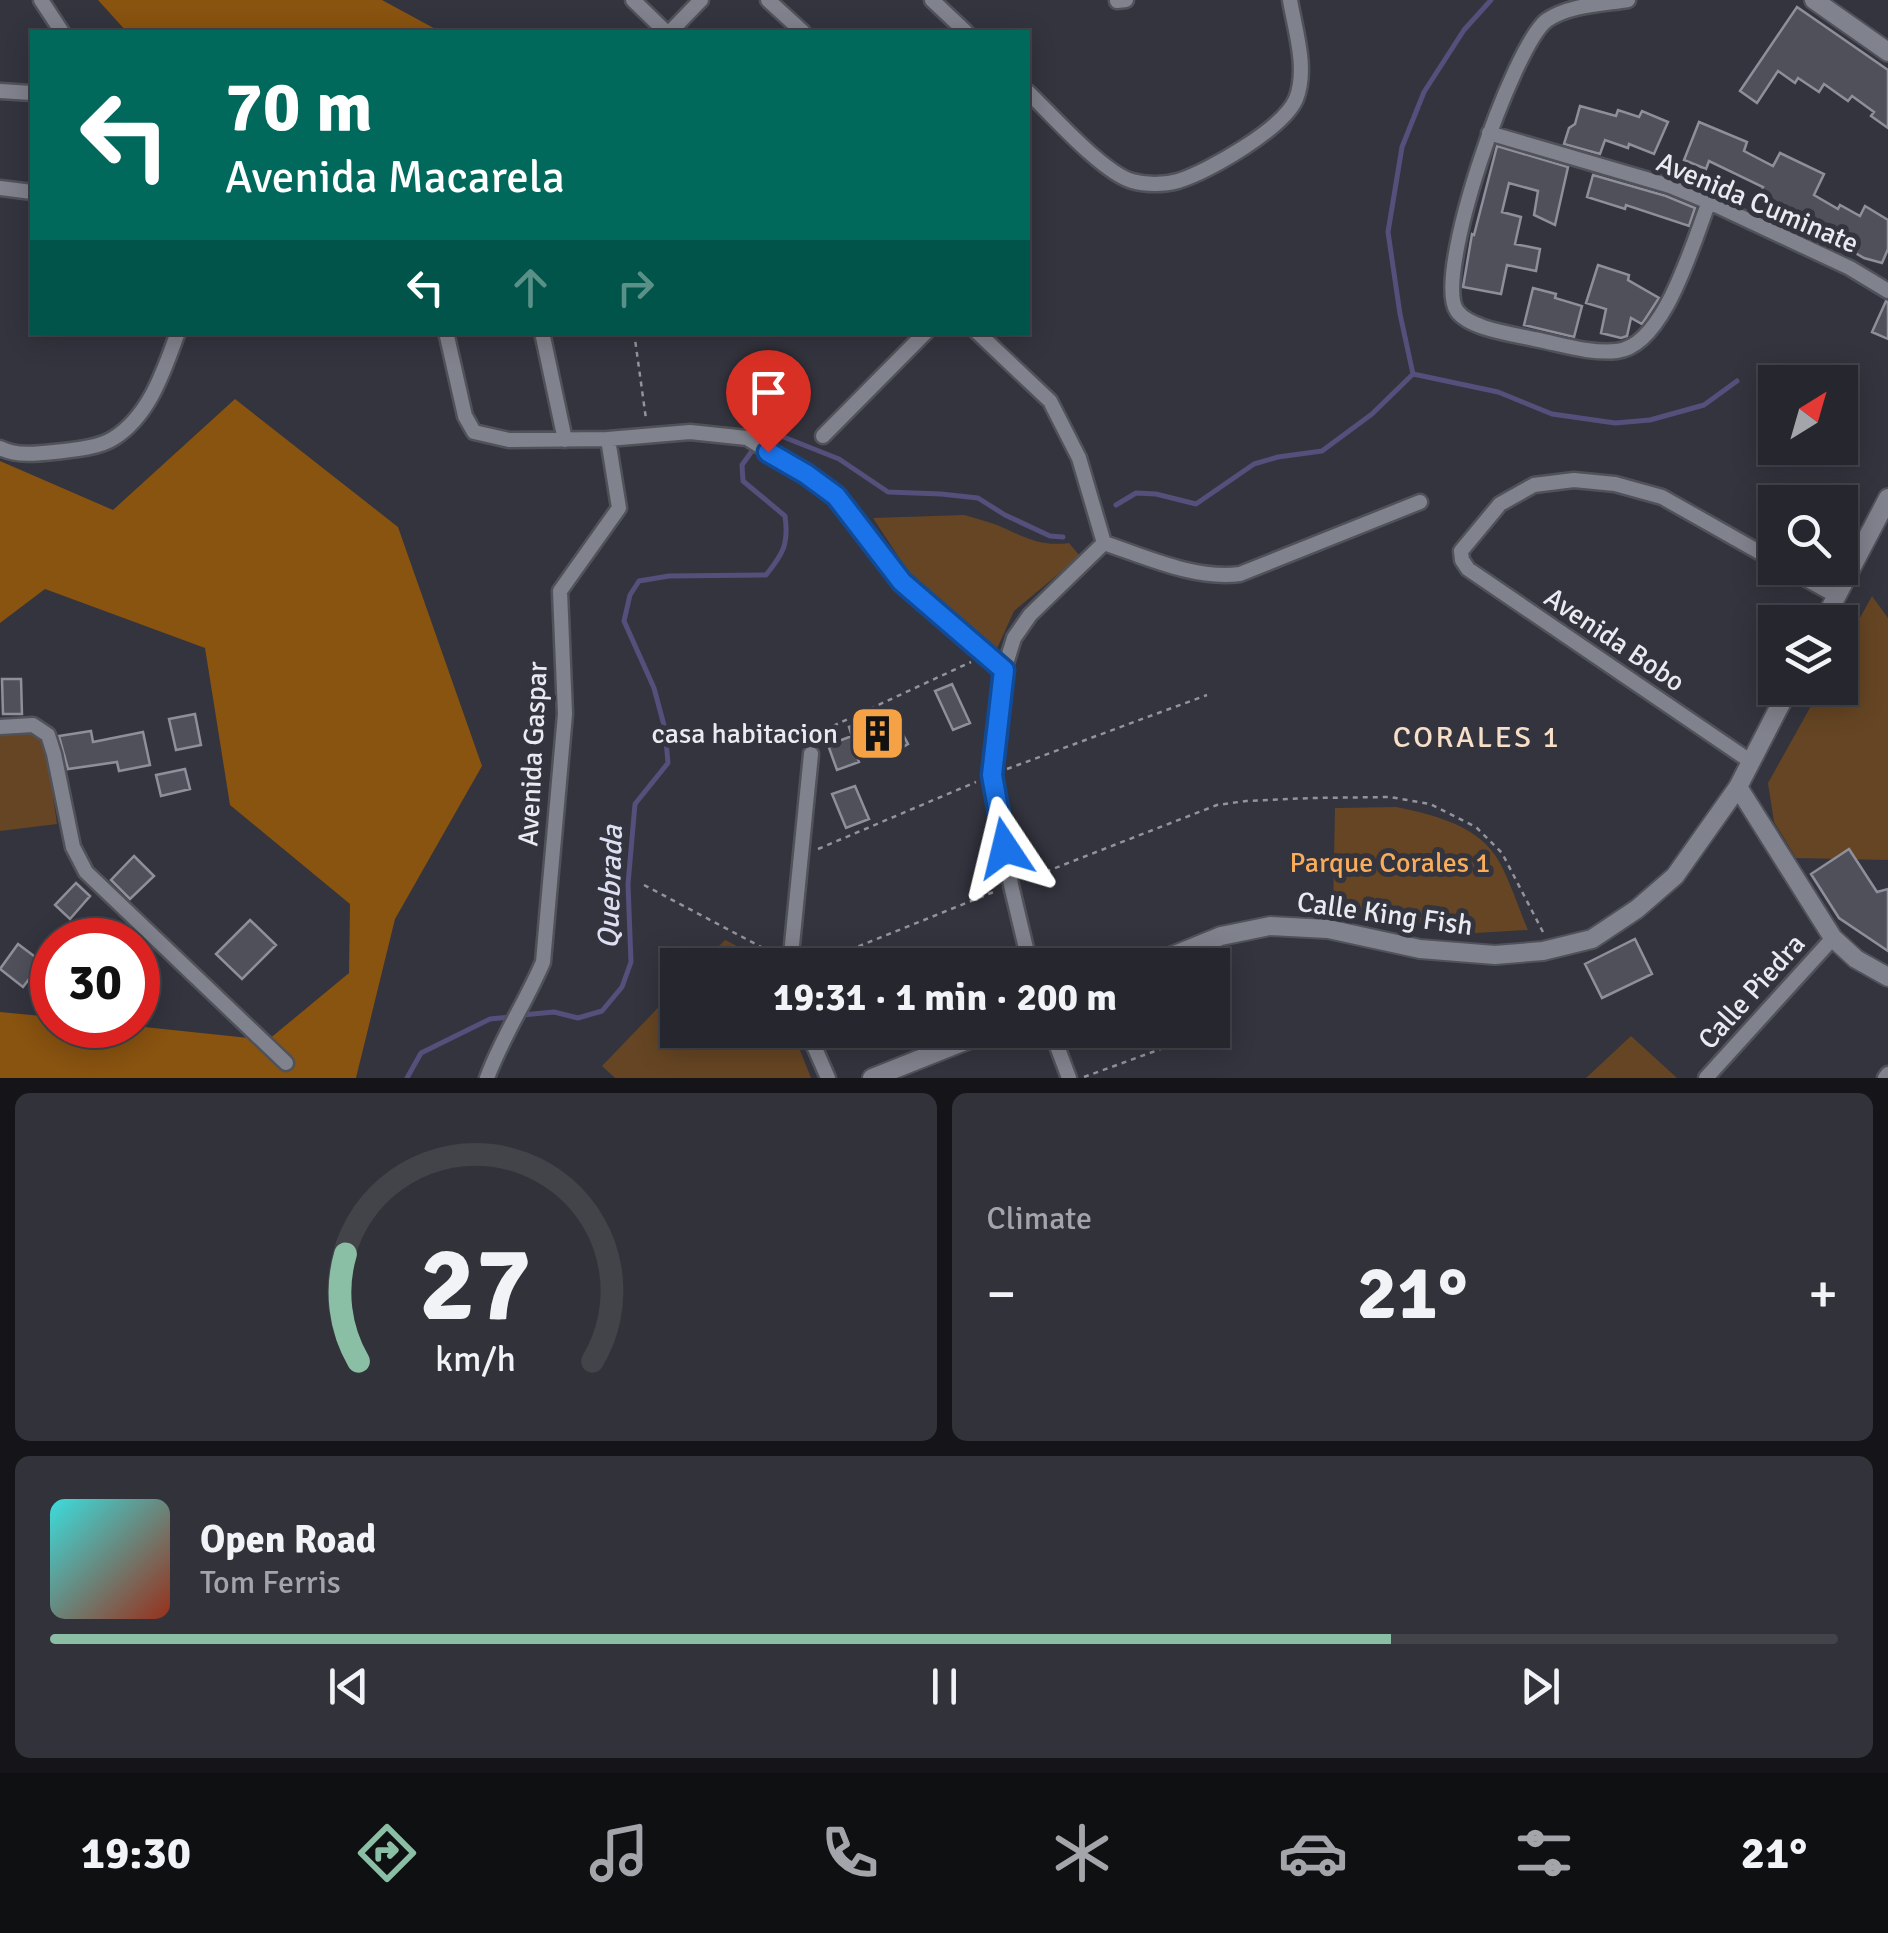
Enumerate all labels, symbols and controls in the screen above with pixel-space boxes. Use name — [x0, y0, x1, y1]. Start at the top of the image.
text: 70 m — [225, 64, 373, 150]
icon: left — [60, 70, 190, 200]
street label: Avenida Cuminate — [1652, 145, 1864, 261]
text: Avenida Macarela — [225, 150, 565, 205]
icon: left — [398, 260, 453, 315]
icon: ahead — [503, 260, 558, 315]
icon: right — [608, 260, 663, 315]
pin — [726, 350, 811, 453]
icon: arrive — [741, 365, 796, 420]
north arrow — [1758, 365, 1858, 465]
map controls — [1758, 365, 1858, 705]
button: search — [1758, 485, 1858, 585]
street label: Avenida Bobo — [1538, 580, 1691, 699]
button: layers — [1758, 605, 1858, 705]
street label: Avenida Gaspar — [511, 660, 555, 847]
building icon: casa habitacion — [847, 703, 907, 763]
place label: casa habitacion — [652, 717, 838, 751]
district label: CORALES 1 — [1393, 719, 1561, 756]
position arrow — [953, 796, 1057, 900]
water label: Quebrada — [590, 824, 631, 950]
park label: Parque Corales 1 — [1290, 846, 1490, 880]
street label: Calle King Fish — [1295, 885, 1475, 943]
speed limit sign: 30 — [30, 918, 160, 1048]
street label: Calle Piedra — [1691, 927, 1812, 1056]
text: 19:31 · 1 min · 200 m — [773, 974, 1117, 1021]
text: Climate — [987, 1199, 1092, 1238]
text: 27 — [420, 1221, 532, 1349]
text: 21° — [1357, 1247, 1468, 1340]
text: − — [987, 1260, 1016, 1328]
text: + — [1808, 1260, 1838, 1328]
text: km/h — [435, 1337, 516, 1381]
text: Open Road — [200, 1516, 376, 1563]
text: Tom Ferris — [200, 1563, 341, 1602]
icon: previous — [321, 1659, 376, 1714]
icon: pause — [917, 1659, 972, 1714]
icon: next — [1513, 1659, 1568, 1714]
icon: directions — [352, 1818, 422, 1888]
icon: music — [584, 1818, 654, 1888]
icon: phone — [815, 1818, 885, 1888]
icon: climate — [1047, 1818, 1117, 1888]
icon: car — [1278, 1818, 1348, 1888]
icon: filters — [1509, 1818, 1579, 1888]
text: 19:30 — [81, 1826, 191, 1881]
text: 21° — [1741, 1826, 1807, 1881]

